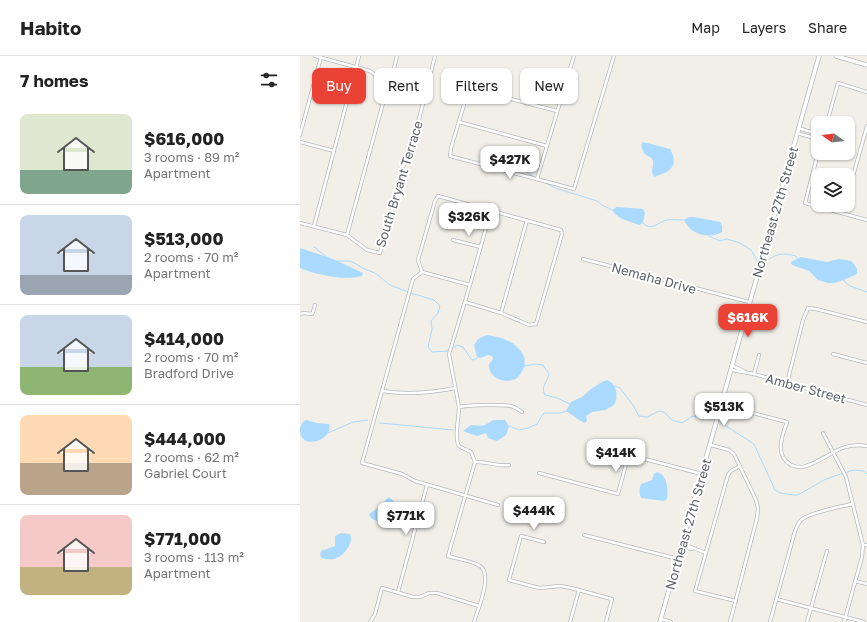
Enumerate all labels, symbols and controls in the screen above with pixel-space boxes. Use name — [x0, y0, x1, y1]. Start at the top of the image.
text: Habito — [20, 16, 81, 39]
text: Map — [691, 19, 720, 36]
text: Layers — [742, 19, 786, 36]
text: Share — [808, 19, 847, 36]
chip: Buy — [312, 68, 366, 104]
chip: Rent — [374, 68, 433, 104]
chip: Filters — [441, 68, 512, 104]
chip: New — [520, 68, 578, 104]
icon: filters — [258, 69, 280, 91]
text: 7 homes — [20, 70, 88, 91]
north arrow — [811, 116, 855, 160]
map controls — [811, 116, 855, 212]
street label: South Bryant Terrace — [372, 119, 426, 249]
text: $616,000 — [144, 128, 224, 149]
icon: home — [52, 130, 100, 178]
street label: Northeast 27th Street — [749, 145, 801, 279]
pin: $427K — [482, 146, 538, 180]
text: 3 rooms · 89 m² — [144, 149, 239, 165]
text: $427K — [489, 151, 531, 167]
text: Apartment — [144, 165, 211, 181]
button: layers — [811, 168, 855, 212]
pin: $326K — [441, 203, 497, 237]
text: $326K — [448, 208, 490, 224]
text: $513,000 — [144, 228, 223, 249]
icon: home — [52, 231, 100, 279]
text: 2 rooms · 70 m² — [144, 249, 239, 265]
street label: Nemaha Drive — [610, 259, 698, 297]
text: Apartment — [144, 265, 211, 281]
pin: $616K — [720, 304, 776, 338]
text: $616K — [727, 309, 769, 325]
text: $414,000 — [144, 328, 224, 349]
icon: home — [52, 331, 100, 379]
text: 2 rooms · 70 m² — [144, 349, 239, 365]
text: Bradford Drive — [144, 365, 234, 381]
street label: Amber Street — [764, 370, 848, 406]
pin: $513K — [696, 393, 752, 427]
text: $513K — [704, 398, 744, 414]
text: $444,000 — [144, 428, 226, 449]
icon: home — [52, 431, 100, 479]
pin: $414K — [588, 439, 644, 473]
text: $414K — [595, 444, 637, 460]
text: 2 rooms · 62 m² — [144, 449, 239, 465]
street label: Northeast 27th Street — [662, 457, 714, 591]
text: Gabriel Court — [144, 465, 227, 481]
pin: $444K — [506, 497, 562, 531]
pin: $771K — [378, 502, 434, 536]
text: $444K — [513, 502, 555, 518]
text: $771K — [386, 507, 426, 523]
text: $771,000 — [144, 528, 221, 549]
icon: home — [52, 531, 100, 579]
text: 3 rooms · 113 m² — [144, 549, 244, 565]
text: Apartment — [144, 565, 211, 581]

